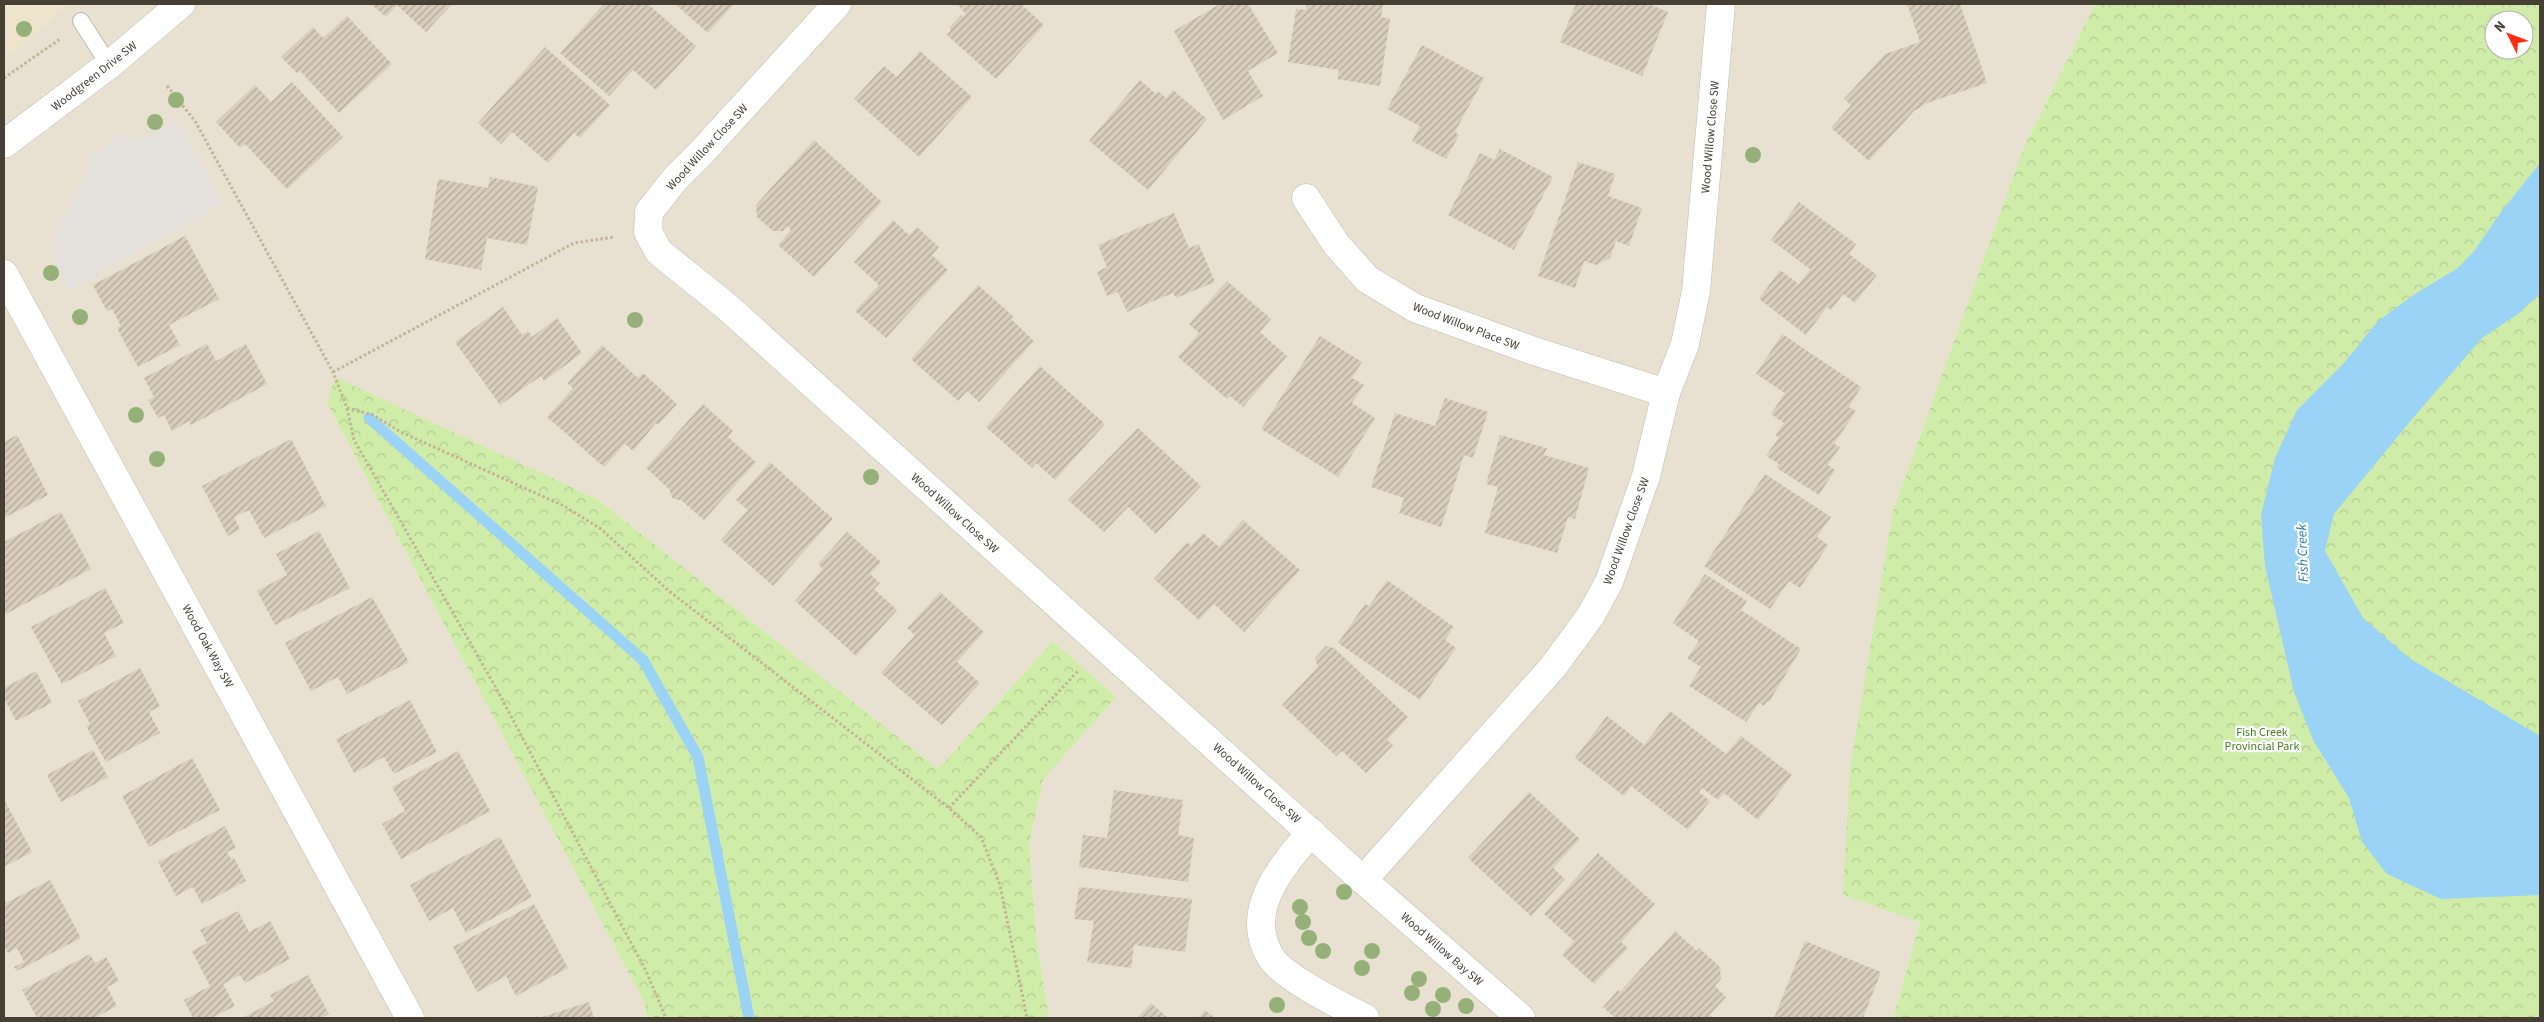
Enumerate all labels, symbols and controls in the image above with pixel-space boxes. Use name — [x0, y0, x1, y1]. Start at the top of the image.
north arrow — [2484, 10, 2534, 60]
text: N — [2490, 17, 2511, 37]
street label: Woodgreen Drive SW — [48, 37, 141, 115]
street label: Wood Willow Close SW — [1697, 79, 1724, 194]
street label: Wood Willow Close SW — [663, 100, 753, 194]
street label: Wood Willow Place SW — [1410, 298, 1522, 355]
street label: Wood Willow Close SW — [907, 469, 1003, 558]
street label: Wood Willow Close SW — [1599, 475, 1654, 587]
water label: Fish Creek — [2292, 523, 2314, 582]
street label: Wood Oak Way SW — [178, 601, 238, 692]
park label: Fish Creek Provincial Park — [2225, 724, 2299, 755]
street label: Wood Willow Close SW — [1209, 739, 1305, 828]
street label: Wood Willow Bay SW — [1397, 909, 1487, 990]

